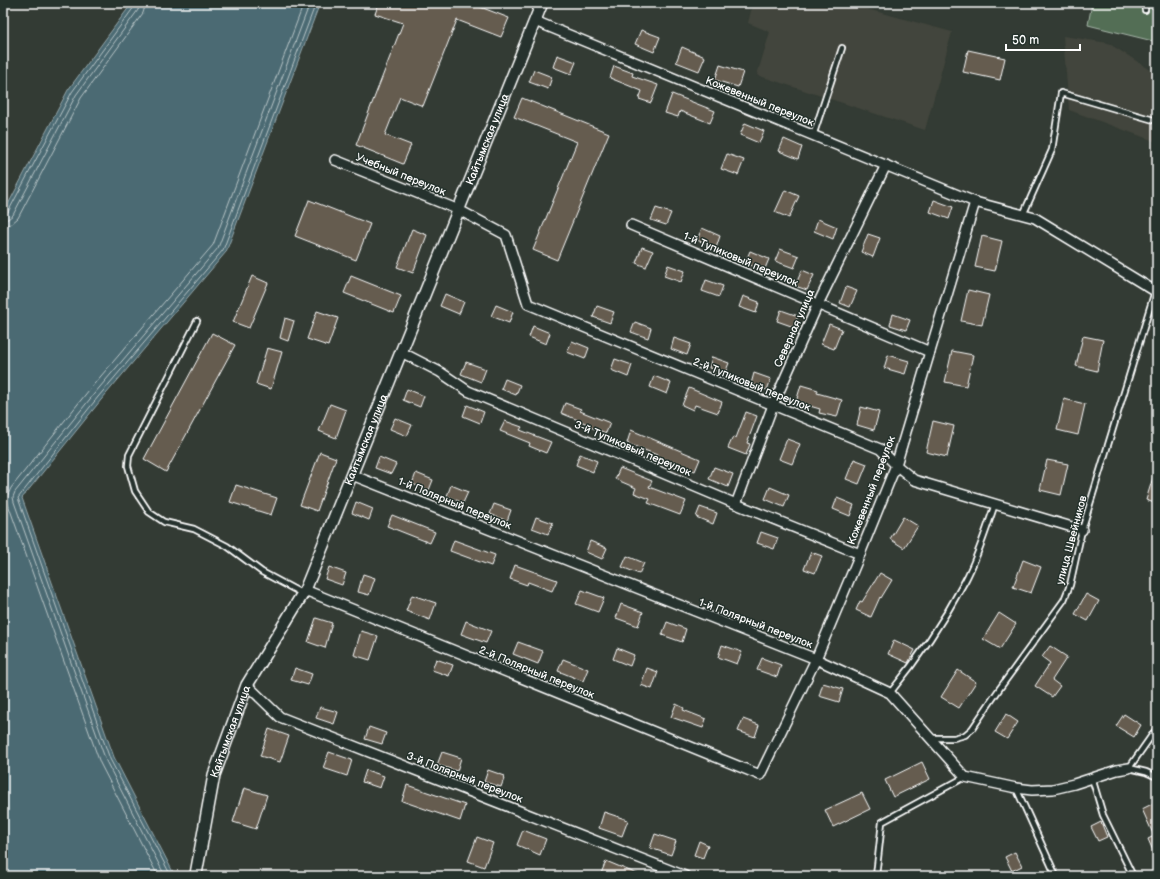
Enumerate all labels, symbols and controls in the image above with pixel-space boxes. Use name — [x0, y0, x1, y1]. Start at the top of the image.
scale bar — [1006, 26, 1080, 52]
text: 50 m — [1012, 33, 1039, 48]
street label: Кожевенный переулок — [704, 74, 816, 129]
street label: Кайтымская улица — [463, 91, 512, 187]
street label: Учебный переулок — [354, 150, 448, 199]
street label: 1-й Тупиковый переулок — [681, 229, 800, 290]
street label: Северная улица — [771, 287, 818, 369]
street label: 2-й Тупиковый переулок — [691, 355, 813, 414]
street label: Кайтымская улица — [342, 392, 391, 487]
street label: 3-й Тупиковый переулок — [572, 418, 694, 479]
street label: Кожевенный переулок — [845, 434, 898, 547]
street label: 1-й Полярный переулок — [396, 475, 514, 532]
street label: улица Швейников — [1053, 494, 1090, 586]
street label: 1-й Полярный переулок — [697, 596, 815, 651]
street label: 2-й Полярный переулок — [477, 643, 597, 702]
street label: Кайтымская улица — [208, 683, 253, 780]
street label: 3-й Полярный переулок — [405, 749, 525, 806]

